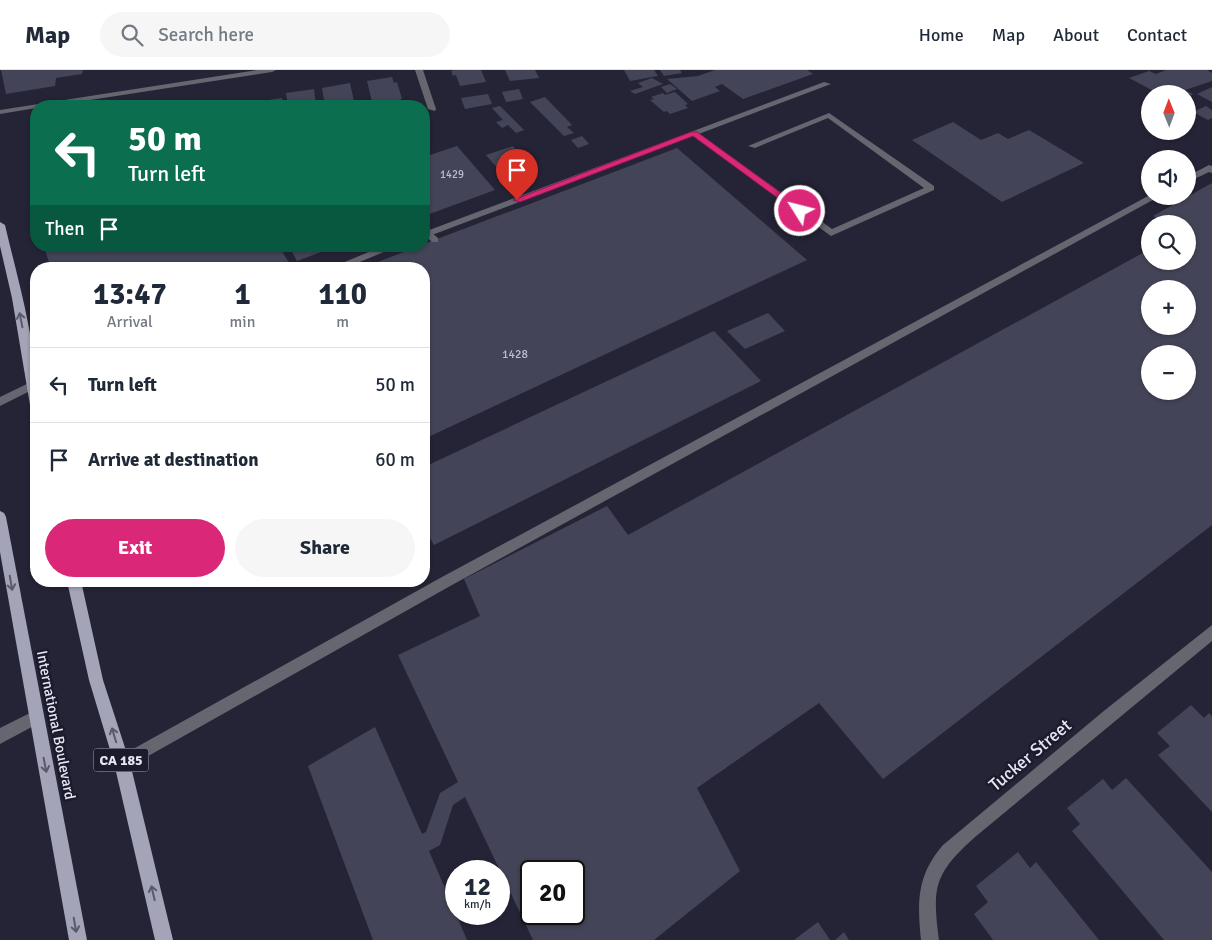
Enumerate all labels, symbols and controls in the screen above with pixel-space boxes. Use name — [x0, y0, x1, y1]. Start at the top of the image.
search box — [100, 12, 450, 57]
text: Map — [25, 20, 70, 50]
icon: search — [118, 21, 146, 49]
text: Search here — [158, 23, 254, 47]
text: Home — [919, 24, 964, 46]
text: Map — [992, 24, 1025, 46]
text: About — [1053, 24, 1099, 46]
text: Contact — [1127, 24, 1187, 46]
north arrow — [1141, 85, 1196, 140]
map controls — [1141, 85, 1196, 400]
text: 50 m — [128, 117, 202, 160]
icon: left — [45, 120, 110, 185]
pin — [496, 149, 538, 200]
button: sound — [1141, 150, 1196, 205]
icon: arrive — [503, 156, 531, 184]
text: Turn left — [128, 160, 206, 187]
house number: 1429 — [440, 168, 464, 181]
position arrow — [773, 184, 825, 236]
icon: arrive — [95, 215, 123, 243]
button: search — [1141, 215, 1196, 270]
text: Then — [45, 217, 85, 241]
text: 13:47 — [93, 276, 167, 313]
text: 1 — [234, 276, 251, 313]
text: 110 — [318, 276, 367, 313]
button: + — [1141, 280, 1196, 335]
one-way arrow — [16, 312, 26, 328]
text: Arrival — [107, 312, 153, 332]
text: min — [230, 312, 255, 332]
text: m — [336, 312, 349, 332]
button: − — [1141, 345, 1196, 400]
house number: 1428 — [502, 347, 528, 362]
icon: left — [45, 371, 73, 399]
text: Turn left — [88, 373, 157, 397]
text: 50 m — [375, 373, 415, 397]
icon: arrive — [45, 446, 73, 474]
text: Arrive at destination — [88, 448, 259, 472]
text: 60 m — [375, 448, 415, 472]
button: Exit — [45, 519, 225, 577]
button: Share — [235, 519, 415, 577]
one-way arrow — [7, 574, 17, 590]
street label: International Boulevard — [33, 649, 79, 801]
street label: Tucker Street — [984, 714, 1076, 796]
one-way arrow — [108, 727, 118, 743]
road number: CA 185 — [94, 748, 148, 772]
one-way arrow — [41, 757, 51, 773]
speed limit sign: 20 — [520, 860, 585, 925]
text: 12 — [464, 871, 491, 902]
one-way arrow — [148, 885, 157, 901]
text: km/h — [464, 897, 491, 912]
one-way arrow — [71, 916, 81, 932]

